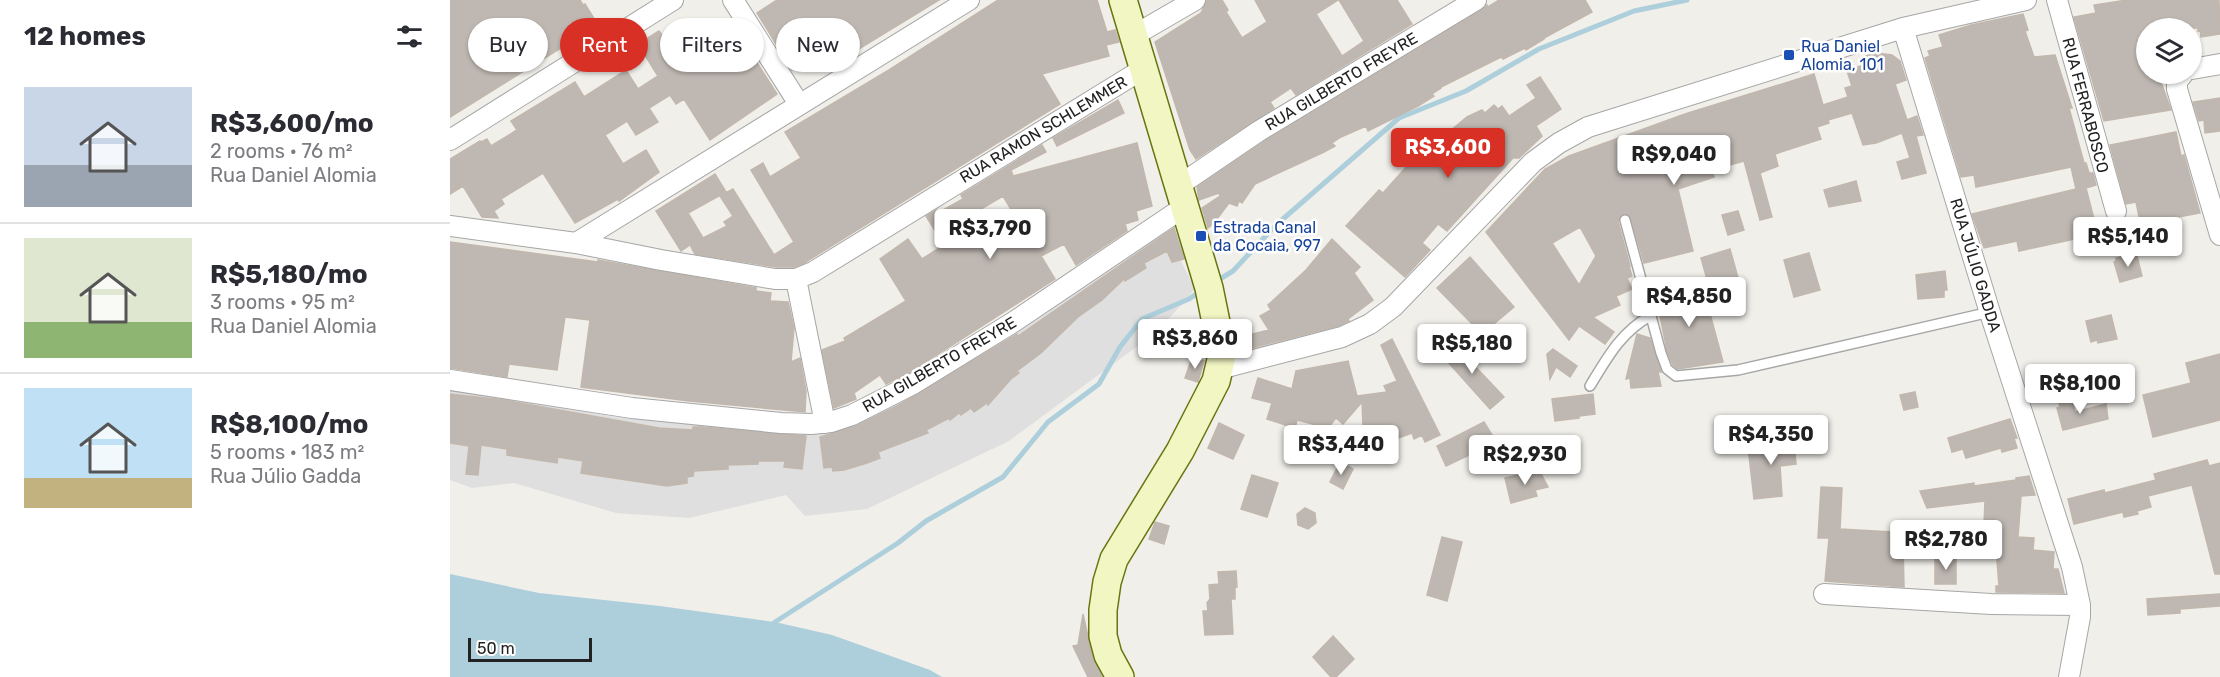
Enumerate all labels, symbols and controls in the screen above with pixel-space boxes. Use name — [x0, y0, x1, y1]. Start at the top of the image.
chip: Buy — [468, 18, 548, 72]
chip: Rent — [560, 18, 648, 72]
chip: Filters — [660, 18, 764, 72]
chip: New — [776, 18, 860, 72]
map controls — [2136, 18, 2202, 84]
button: layers — [2136, 18, 2202, 84]
icon: filters — [393, 20, 426, 53]
text: 12 homes — [24, 21, 146, 52]
street label: RUA GILBERTO FREYRE — [1262, 28, 1421, 135]
street label: RUA FERRABOSCO — [2058, 35, 2113, 175]
place label: Rua Daniel Alomia, 101 — [1801, 37, 1883, 74]
marker: Rua Daniel Alomia, 101 — [1782, 48, 1796, 62]
street label: RUA RAMON SCHLEMMER — [956, 72, 1130, 187]
text: R$3,600/mo — [210, 108, 374, 139]
icon: home — [72, 111, 144, 183]
pin: R$3,600 — [1393, 128, 1503, 179]
text: R$3,600 — [1405, 135, 1491, 159]
pin: R$9,040 — [1619, 135, 1729, 186]
text: 2 rooms · 76 m² — [210, 139, 353, 163]
text: R$9,040 — [1631, 142, 1717, 166]
text: Rua Daniel Alomia — [210, 163, 377, 187]
street label: RUA JÚLIO GADDA — [1946, 196, 2006, 335]
pin: R$3,790 — [935, 209, 1045, 260]
text: R$3,790 — [948, 216, 1032, 240]
pin: R$5,140 — [2073, 217, 2183, 268]
place label: Estrada Canal da Cocaia, 997 — [1213, 218, 1321, 255]
text: R$5,140 — [2087, 224, 2169, 248]
marker: Estrada Canal da Cocaia, 997 — [1194, 229, 1208, 243]
text: R$5,180/mo — [210, 259, 368, 290]
icon: home — [72, 262, 144, 334]
pin: R$4,850 — [1634, 277, 1744, 328]
text: R$4,850 — [1646, 284, 1732, 308]
text: 3 rooms · 95 m² — [210, 290, 355, 314]
street label: RUA GILBERTO FREYRE — [859, 313, 1020, 416]
text: Rua Daniel Alomia — [210, 314, 377, 338]
pin: R$3,860 — [1140, 319, 1250, 370]
pin: R$5,180 — [1417, 324, 1527, 375]
text: R$3,860 — [1152, 326, 1238, 350]
text: R$5,180 — [1431, 331, 1513, 355]
pin: R$8,100 — [2025, 364, 2135, 415]
text: R$8,100 — [2039, 371, 2121, 395]
text: R$8,100/mo — [210, 409, 368, 440]
icon: home — [72, 412, 144, 484]
pin: R$4,350 — [1716, 415, 1826, 466]
text: R$4,350 — [1728, 422, 1814, 446]
pin: R$3,440 — [1286, 425, 1396, 476]
text: R$3,440 — [1298, 432, 1384, 456]
pin: R$2,930 — [1470, 435, 1580, 486]
text: 5 rooms · 183 m² — [210, 440, 364, 464]
text: R$2,930 — [1483, 442, 1567, 466]
text: Rua Júlio Gadda — [210, 464, 361, 488]
pin: R$2,780 — [1891, 520, 2001, 571]
text: R$2,780 — [1904, 527, 1988, 551]
scale bar — [468, 635, 592, 662]
text: 50 m — [477, 639, 515, 658]

